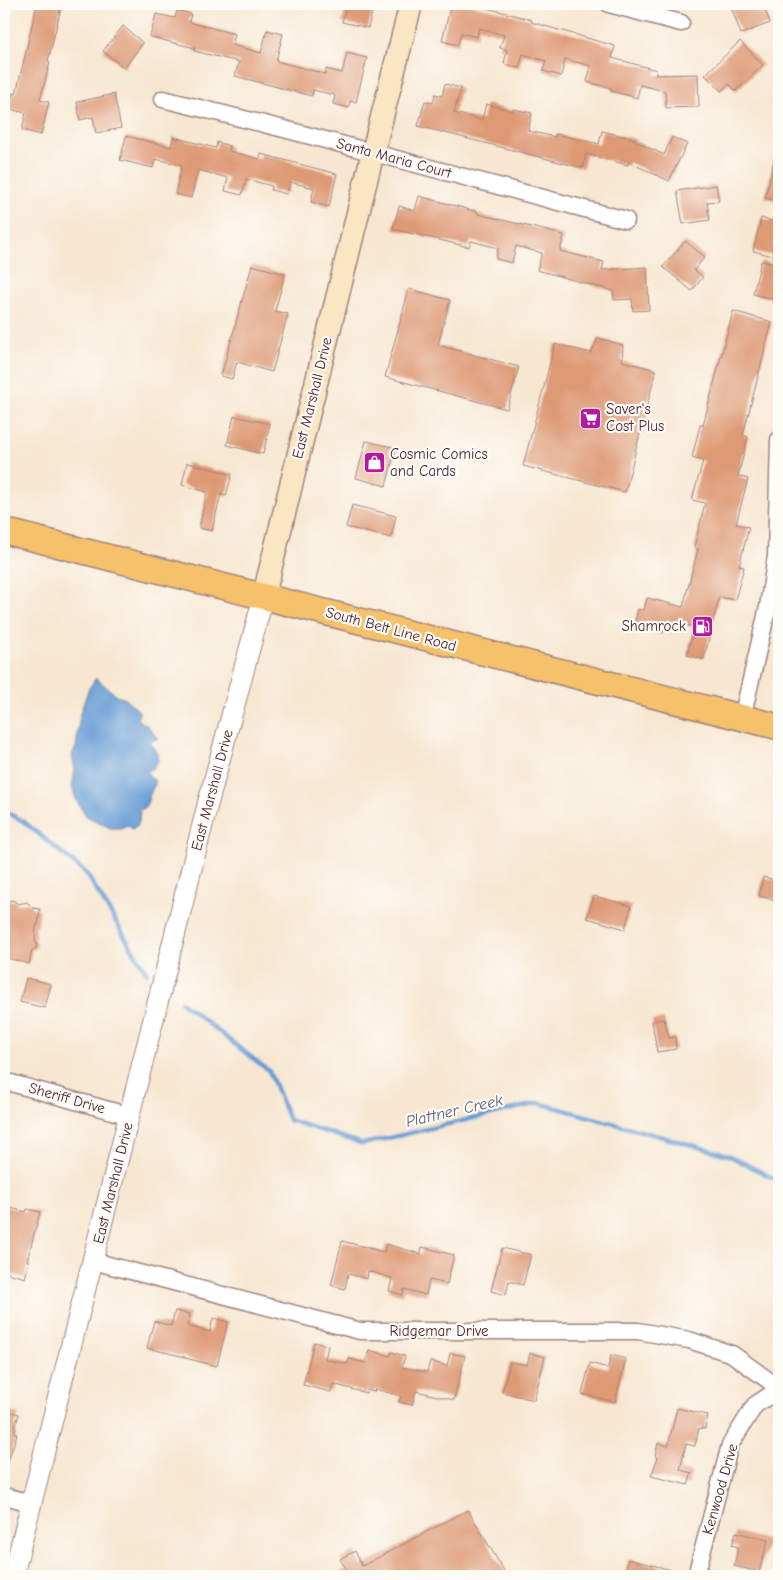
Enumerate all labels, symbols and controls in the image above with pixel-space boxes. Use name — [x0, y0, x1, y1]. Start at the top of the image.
street label: Santa Maria Court — [334, 134, 454, 182]
street label: East Marshall Drive — [288, 335, 336, 461]
place label: Saver's Cost Plus — [606, 400, 664, 435]
supermarket icon: Saver's Cost Plus — [578, 406, 602, 430]
place label: Cosmic Comics and Cards — [390, 445, 488, 480]
shop icon: Cosmic Comics and Cards — [362, 451, 386, 475]
street label: South Belt Line Road — [324, 603, 458, 655]
fuel station icon: Shamrock — [690, 614, 714, 638]
place label: Shamrock — [621, 617, 687, 635]
street label: East Marshall Drive — [187, 727, 237, 852]
street label: Sheriff Drive — [27, 1078, 108, 1118]
water label: Plattner Creek — [404, 1091, 505, 1131]
street label: East Marshall Drive — [89, 1120, 137, 1246]
street label: Ridgemar Drive — [389, 1322, 489, 1340]
street label: Kenwood Drive — [698, 1441, 742, 1537]

